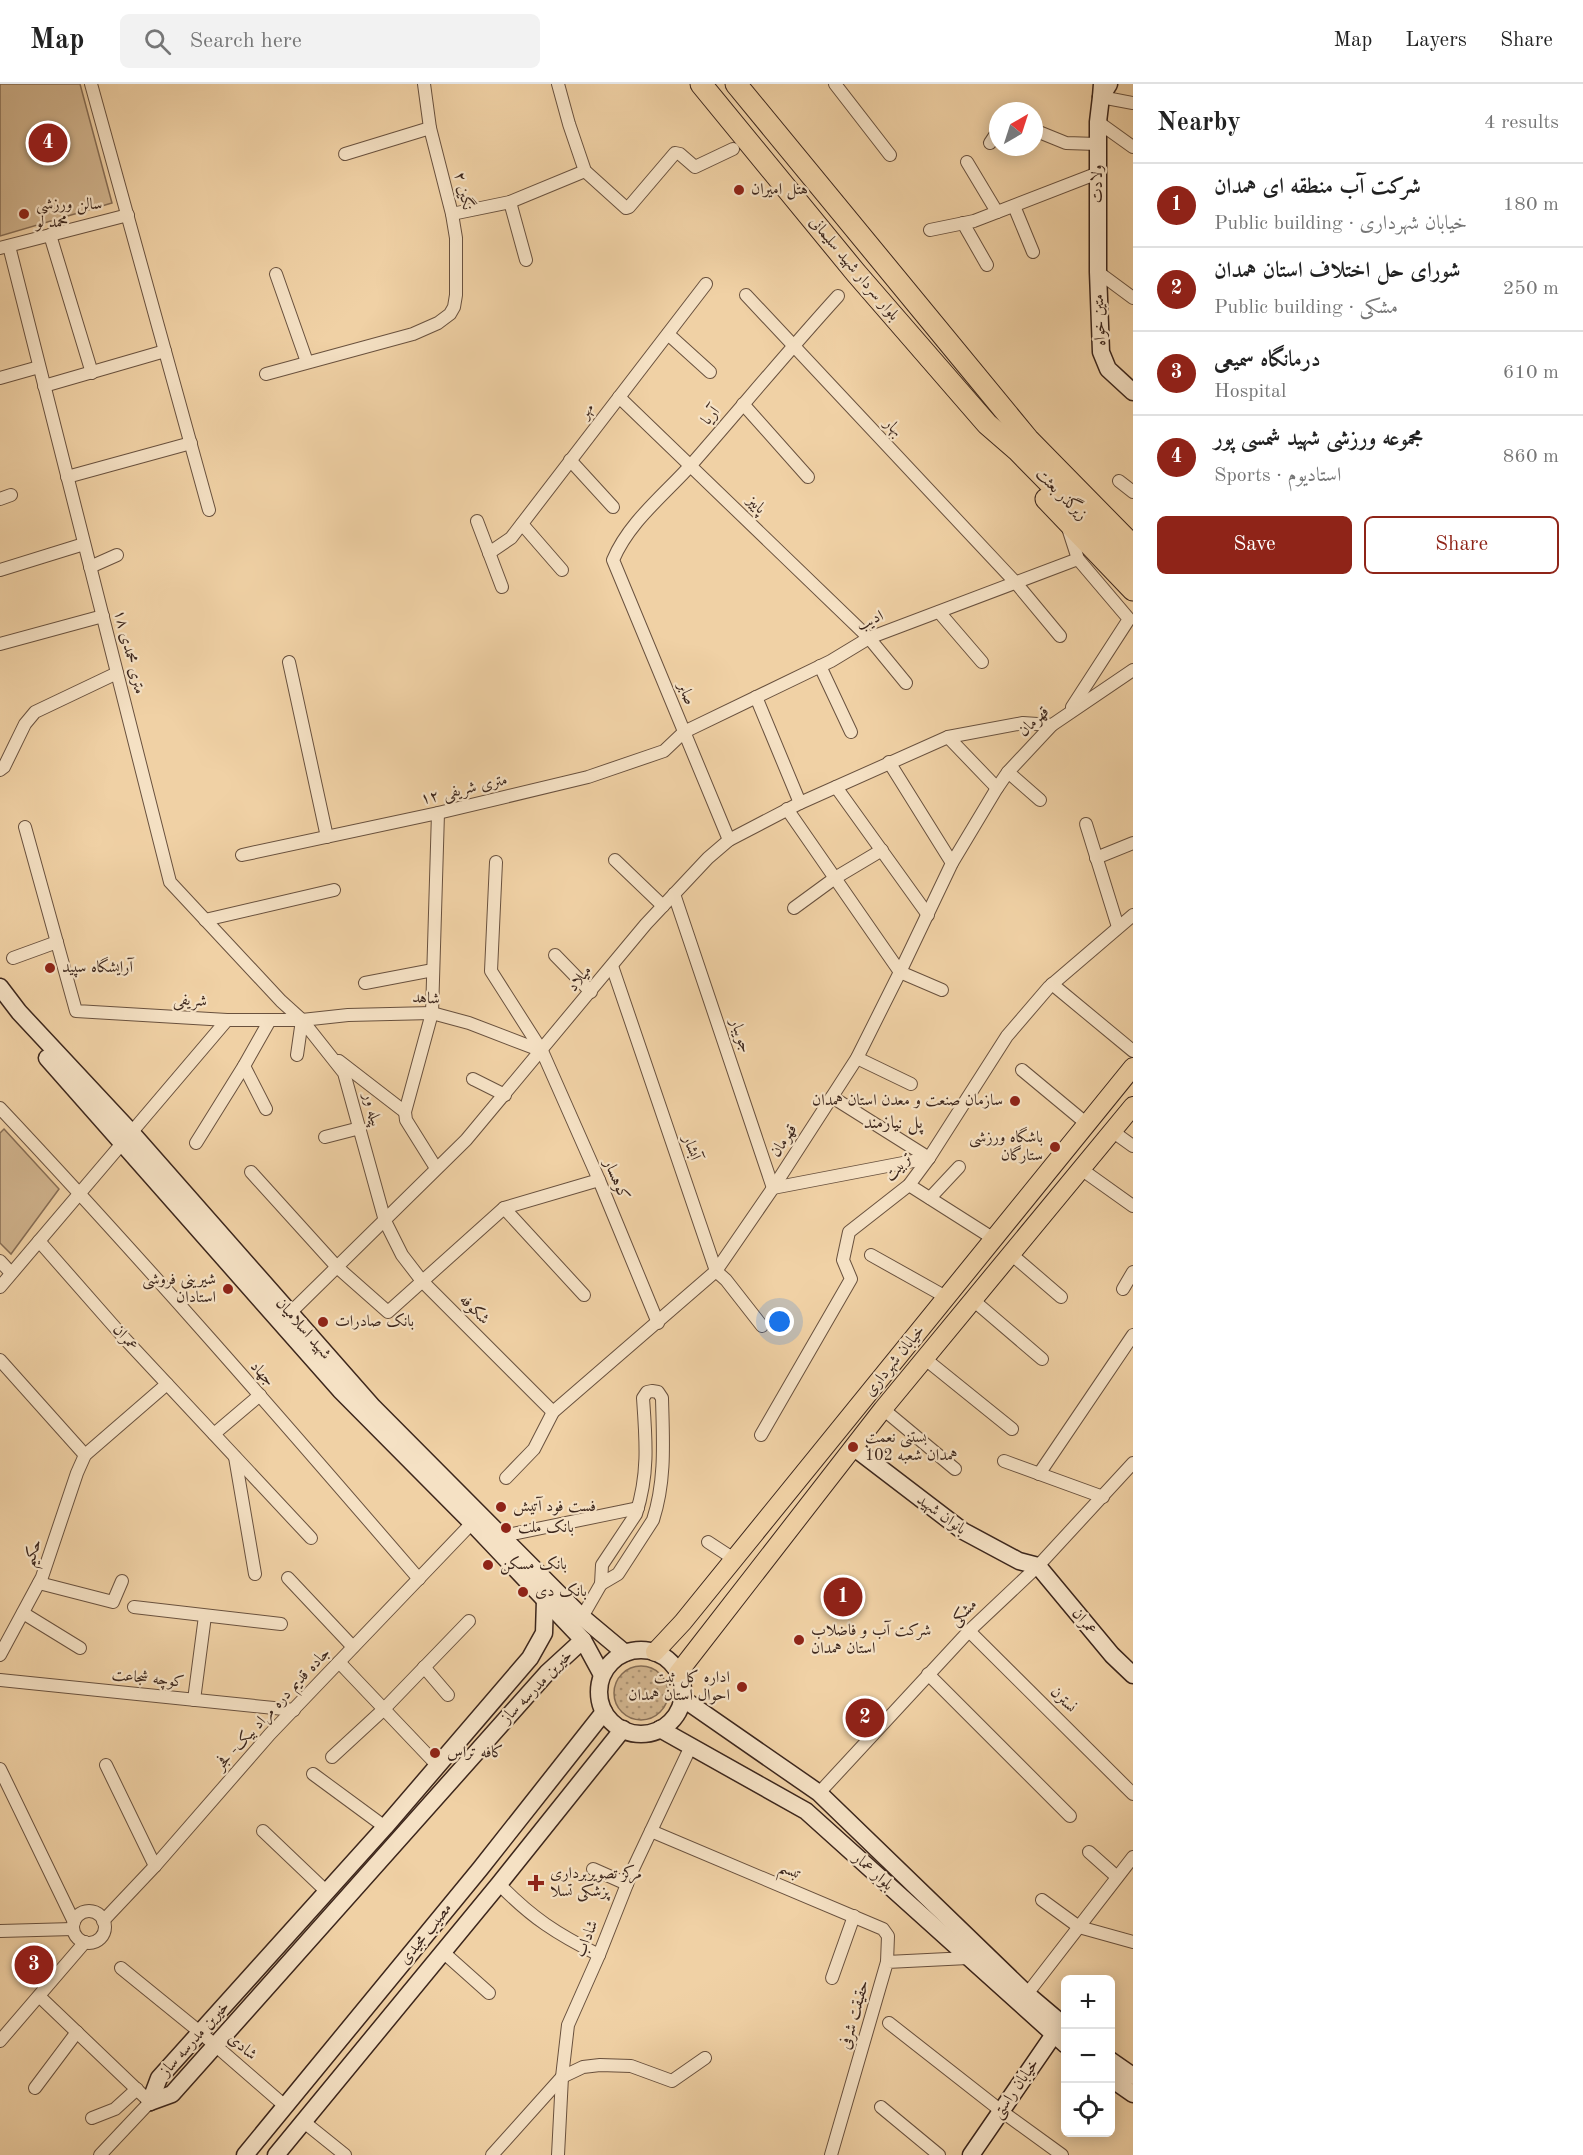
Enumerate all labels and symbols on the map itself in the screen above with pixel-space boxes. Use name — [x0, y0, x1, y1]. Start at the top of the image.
north arrow — [989, 102, 1043, 156]
pin: 4 — [28, 120, 68, 166]
street label: ولادت — [1090, 165, 1106, 203]
street label: نگین ۲ — [451, 170, 479, 212]
place label: هتل امیران — [751, 182, 808, 200]
marker: هتل امیران — [732, 183, 746, 197]
place label: سالن ورزشی محمد لو — [34, 197, 102, 232]
marker: سالن ورزشی محمد لو — [17, 207, 31, 221]
street label: بلوار سردار شهید سلیمانی — [805, 214, 902, 325]
street label: متین خواه — [1091, 293, 1110, 346]
street label: مهر — [575, 401, 598, 424]
street label: آریا — [697, 401, 725, 429]
street label: بهار — [879, 414, 905, 441]
street label: زیرگذر بعثت — [1032, 463, 1093, 524]
street label: پاییز — [741, 491, 769, 519]
street label: ۱۸ متری محمدی — [111, 608, 147, 696]
street label: ادیب — [854, 608, 886, 635]
street label: صابر — [674, 679, 698, 707]
street label: قهرمان — [1016, 704, 1053, 741]
street label: ۱۲ متری شریفی — [419, 772, 509, 810]
place label: آرایشگاه سپید — [62, 956, 135, 978]
marker: آرایشگاه سپید — [43, 961, 57, 975]
street label: میلاد — [565, 963, 595, 995]
street label: شاهد — [412, 990, 440, 1008]
street label: شریفی — [173, 992, 207, 1012]
street label: جویبار — [725, 1015, 753, 1055]
street label: پیله ور — [356, 1090, 384, 1129]
place label: سازمان صنعت و معدن استان همدان — [812, 1093, 1003, 1109]
marker: سازمان صنعت و معدن استان همدان — [1008, 1094, 1022, 1108]
district label: پل نیازمند — [863, 1114, 924, 1135]
street label: قهرمان — [768, 1122, 801, 1161]
place label: باشگاه ورزشی ستارگان — [969, 1126, 1043, 1164]
street label: آبشار — [679, 1131, 706, 1164]
marker: باشگاه ورزشی ستارگان — [1048, 1140, 1062, 1154]
street label: تربیت — [882, 1149, 916, 1185]
street label: کوهسار — [599, 1155, 633, 1203]
place label: شیرینی فروشی استادان — [142, 1272, 216, 1306]
marker: شیرینی فروشی استادان — [221, 1282, 235, 1296]
street label: شکوفه — [455, 1291, 493, 1329]
street label: شهید اسلامیان — [271, 1295, 334, 1363]
your location — [765, 1307, 794, 1336]
place label: بانک صادرات — [335, 1312, 414, 1330]
marker: بانک صادرات — [316, 1315, 330, 1329]
street label: عمران — [108, 1322, 141, 1355]
street label: خیابان شهرداری — [862, 1323, 929, 1400]
street label: جهاد — [247, 1358, 277, 1390]
place label: بستنی نعمت همدان شعبه 102 — [865, 1430, 958, 1464]
marker: بستنی نعمت همدان شعبه 102 — [846, 1440, 860, 1454]
street label: بانوان شهید — [913, 1492, 969, 1539]
place label: فست فود آتیش — [513, 1496, 596, 1516]
marker: فست فود آتیش — [494, 1500, 508, 1514]
place label: بانک ملت — [518, 1518, 574, 1536]
marker: بانک ملت — [499, 1521, 513, 1535]
street label: حکیم — [19, 1536, 52, 1571]
place label: بانک مسکن — [500, 1555, 567, 1575]
marker: بانک مسکن — [481, 1558, 495, 1572]
pin: 1 — [824, 1574, 862, 1620]
place label: بانک دی — [535, 1582, 587, 1600]
marker: بانک دی — [516, 1585, 530, 1599]
street label: مشکی — [947, 1596, 982, 1631]
street label: عمران — [1068, 1606, 1100, 1639]
place label: شرکت آب و فاضلاب استان همدان — [811, 1620, 931, 1657]
marker: شرکت آب و فاضلاب استان همدان — [792, 1633, 806, 1647]
street label: جاده قدیم دره مراد بیک- فجر — [210, 1643, 337, 1778]
street label: خیرین مدرسه ساز — [497, 1647, 576, 1728]
street label: کوچه شجاعت — [111, 1666, 185, 1693]
place label: اداره کل ثبت احوال استان همدان — [628, 1669, 730, 1705]
marker: اداره کل ثبت احوال استان همدان — [735, 1680, 749, 1694]
street label: نسترن — [1047, 1684, 1079, 1716]
pin: 2 — [846, 1696, 884, 1740]
place label: کافه تراس — [447, 1744, 504, 1761]
marker: کافه تراس — [428, 1746, 442, 1760]
street label: بلوار عمار — [848, 1849, 896, 1894]
street label: تبسم — [774, 1859, 804, 1889]
place label: مرکز تصویربرداری پزشکی تسلا — [550, 1864, 642, 1902]
marker: مرکز تصویربرداری پزشکی تسلا — [527, 1874, 545, 1892]
street label: مصیب مجیدی — [397, 1900, 456, 1968]
street label: شاداب — [572, 1918, 603, 1960]
pin: 3 — [15, 1942, 54, 1988]
street label: حقیقت شرفی — [837, 1978, 873, 2052]
street label: خیرین مدرسه ساز — [156, 1999, 233, 2081]
street label: شادی — [225, 2030, 259, 2064]
street label: خیابان راستی — [990, 2056, 1044, 2123]

